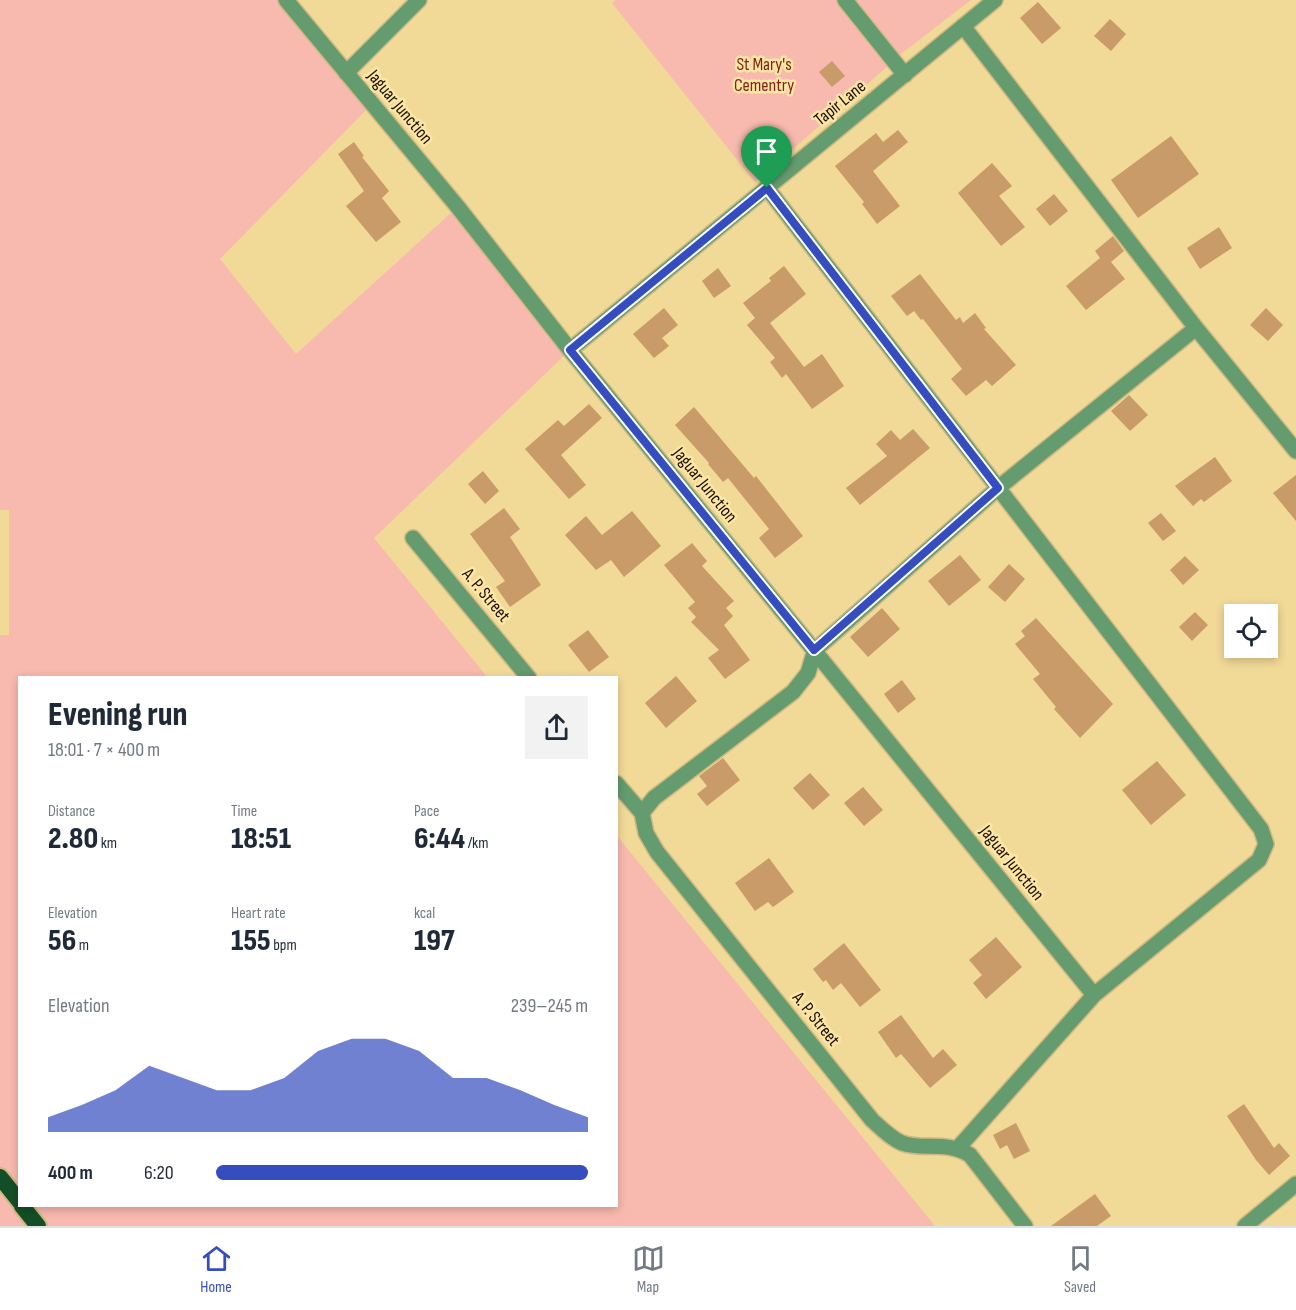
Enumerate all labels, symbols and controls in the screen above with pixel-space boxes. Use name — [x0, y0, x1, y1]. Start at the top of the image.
park label: St Mary's Cementry — [734, 54, 794, 96]
street label: Jaguar Junction — [362, 65, 437, 148]
street label: Tapir Lane — [810, 76, 870, 130]
pin — [741, 126, 792, 188]
icon: arrive — [750, 135, 783, 168]
street label: Jaguar Junction — [668, 443, 742, 527]
street label: A. P. Street — [457, 563, 515, 626]
map controls — [1224, 604, 1278, 658]
button: locate — [1224, 604, 1278, 658]
text: Evening run — [48, 695, 188, 735]
button: share — [525, 696, 588, 759]
text: 18:01 · 7 × 400 m — [48, 738, 160, 762]
text: Distance — [48, 802, 95, 821]
text: Time — [231, 802, 257, 821]
text: Pace — [414, 802, 439, 821]
text: 2.80 — [48, 821, 98, 857]
text: 18:51 — [231, 821, 291, 857]
text: 6:44 — [414, 821, 465, 857]
street label: Jaguar Junction — [975, 821, 1049, 905]
text: km — [98, 834, 117, 853]
text: /km — [465, 834, 488, 853]
text: Elevation — [48, 904, 97, 923]
text: Heart rate — [231, 904, 286, 923]
text: kcal — [414, 904, 435, 923]
text: 56 — [48, 923, 76, 959]
text: 155 — [231, 923, 271, 959]
text: 197 — [414, 923, 455, 959]
text: m — [76, 936, 89, 955]
text: bpm — [271, 936, 297, 955]
street label: A. P. Street — [787, 987, 844, 1051]
text: Elevation — [48, 994, 110, 1018]
text: 239–245 m — [511, 994, 588, 1018]
text: 400 m — [48, 1161, 93, 1185]
text: 6:20 — [144, 1161, 174, 1185]
tab: Home — [200, 1242, 233, 1297]
tab: Map — [632, 1242, 665, 1297]
tab: Saved — [1064, 1242, 1097, 1297]

